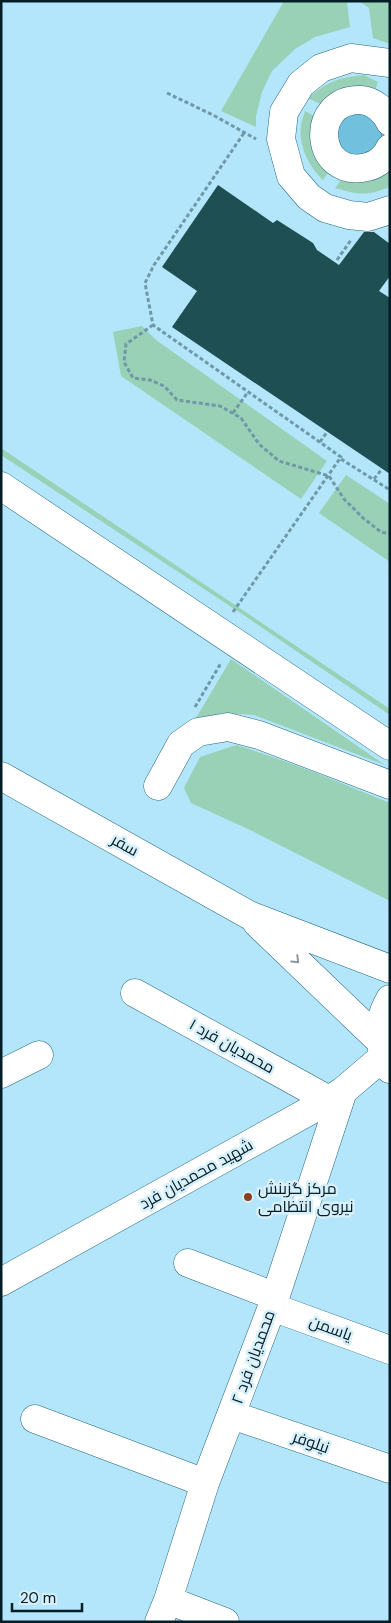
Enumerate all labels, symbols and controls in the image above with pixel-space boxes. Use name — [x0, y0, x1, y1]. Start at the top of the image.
street label: سفر — [107, 828, 142, 861]
one-way arrow — [291, 955, 300, 964]
street label: ۱ محمدیان فرد — [186, 1014, 278, 1078]
street label: شهید محمدیان فرد — [135, 1134, 257, 1214]
place label: مرکز گزینش نیروی انتظامی — [258, 1178, 354, 1217]
marker: مرکز گزینش نیروی انتظامی — [242, 1191, 254, 1203]
street label: ۲ محمدیان فرد — [226, 1307, 280, 1407]
street label: یاسمن — [307, 1311, 356, 1346]
street label: نیلوفر — [289, 1426, 332, 1458]
scale bar — [12, 1580, 82, 1612]
text: 20 m — [20, 1588, 56, 1608]

